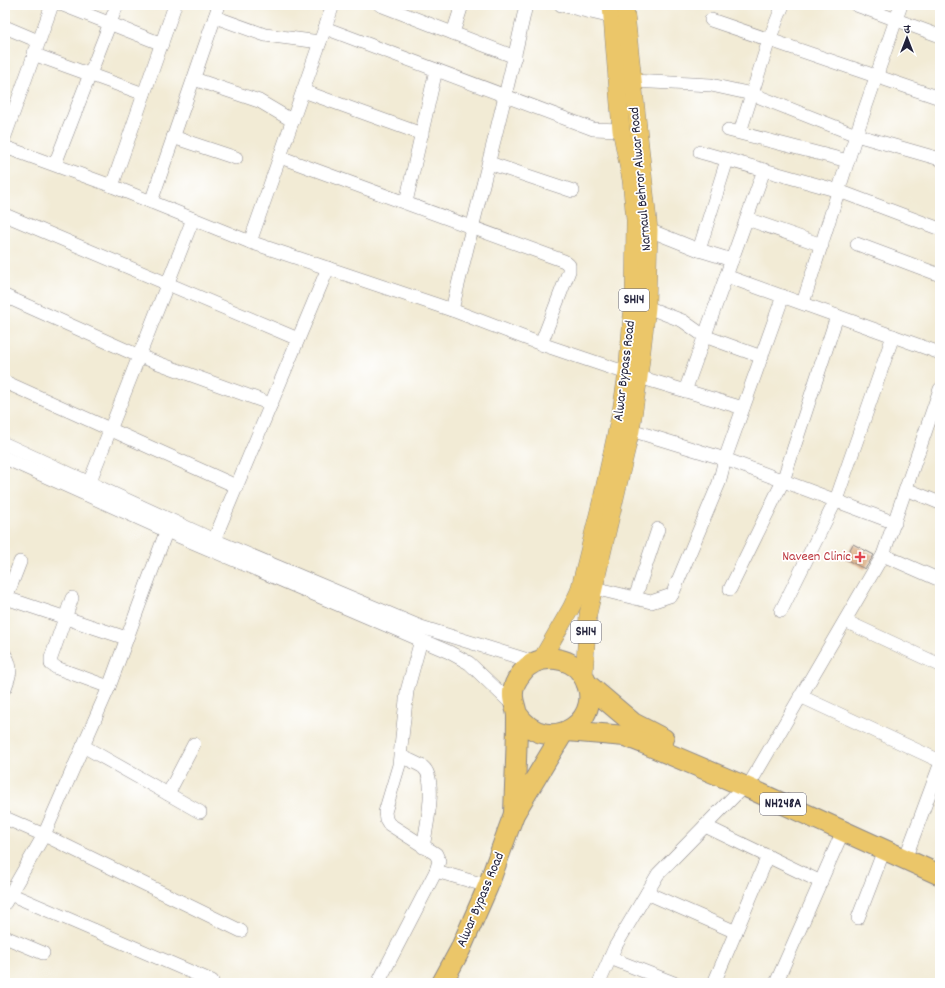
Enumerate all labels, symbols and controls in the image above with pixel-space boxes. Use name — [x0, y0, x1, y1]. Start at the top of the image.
north arrow — [887, 18, 927, 58]
text: उ — [903, 22, 911, 38]
street label: Narnaul Behror Alwar Road — [625, 106, 657, 252]
road number: SH14 — [619, 289, 649, 311]
street label: Alwar Bypass Road — [609, 319, 641, 423]
place label: Naveen Clinic — [782, 547, 851, 567]
marker: Naveen Clinic — [854, 551, 866, 563]
road number: SH14 — [571, 621, 601, 643]
road number: NH248A — [760, 793, 806, 815]
street label: Alwar Bypass Road — [452, 849, 510, 951]

